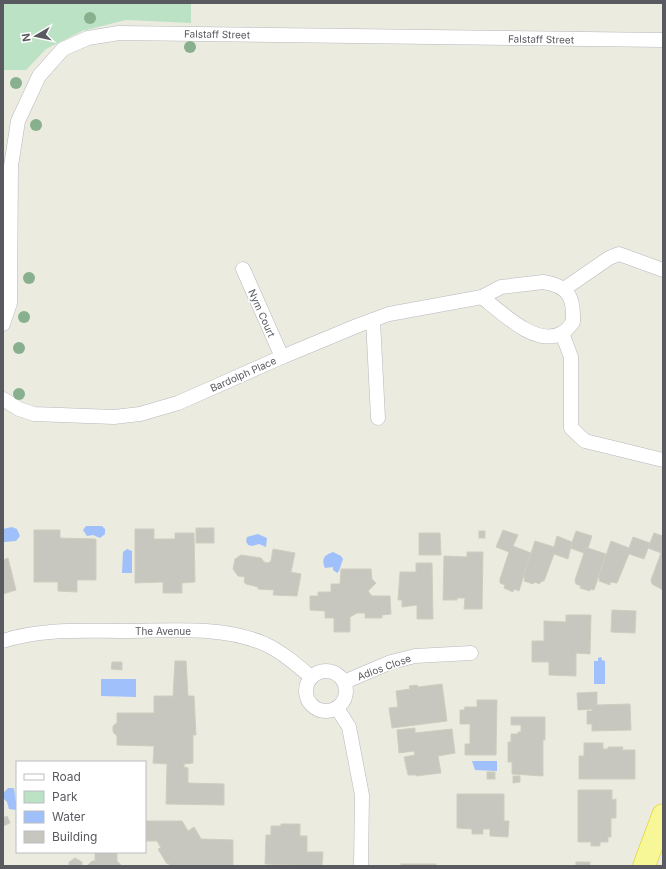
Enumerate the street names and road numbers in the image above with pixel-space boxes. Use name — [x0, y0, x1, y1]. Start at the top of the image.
street label: Falstaff Street — [184, 27, 251, 41]
street label: Falstaff Street — [508, 32, 575, 46]
street label: Nym Court — [246, 287, 278, 339]
street label: Bardolph Place — [208, 354, 278, 394]
street label: The Avenue — [135, 625, 191, 637]
street label: Adios Close — [355, 652, 413, 682]

